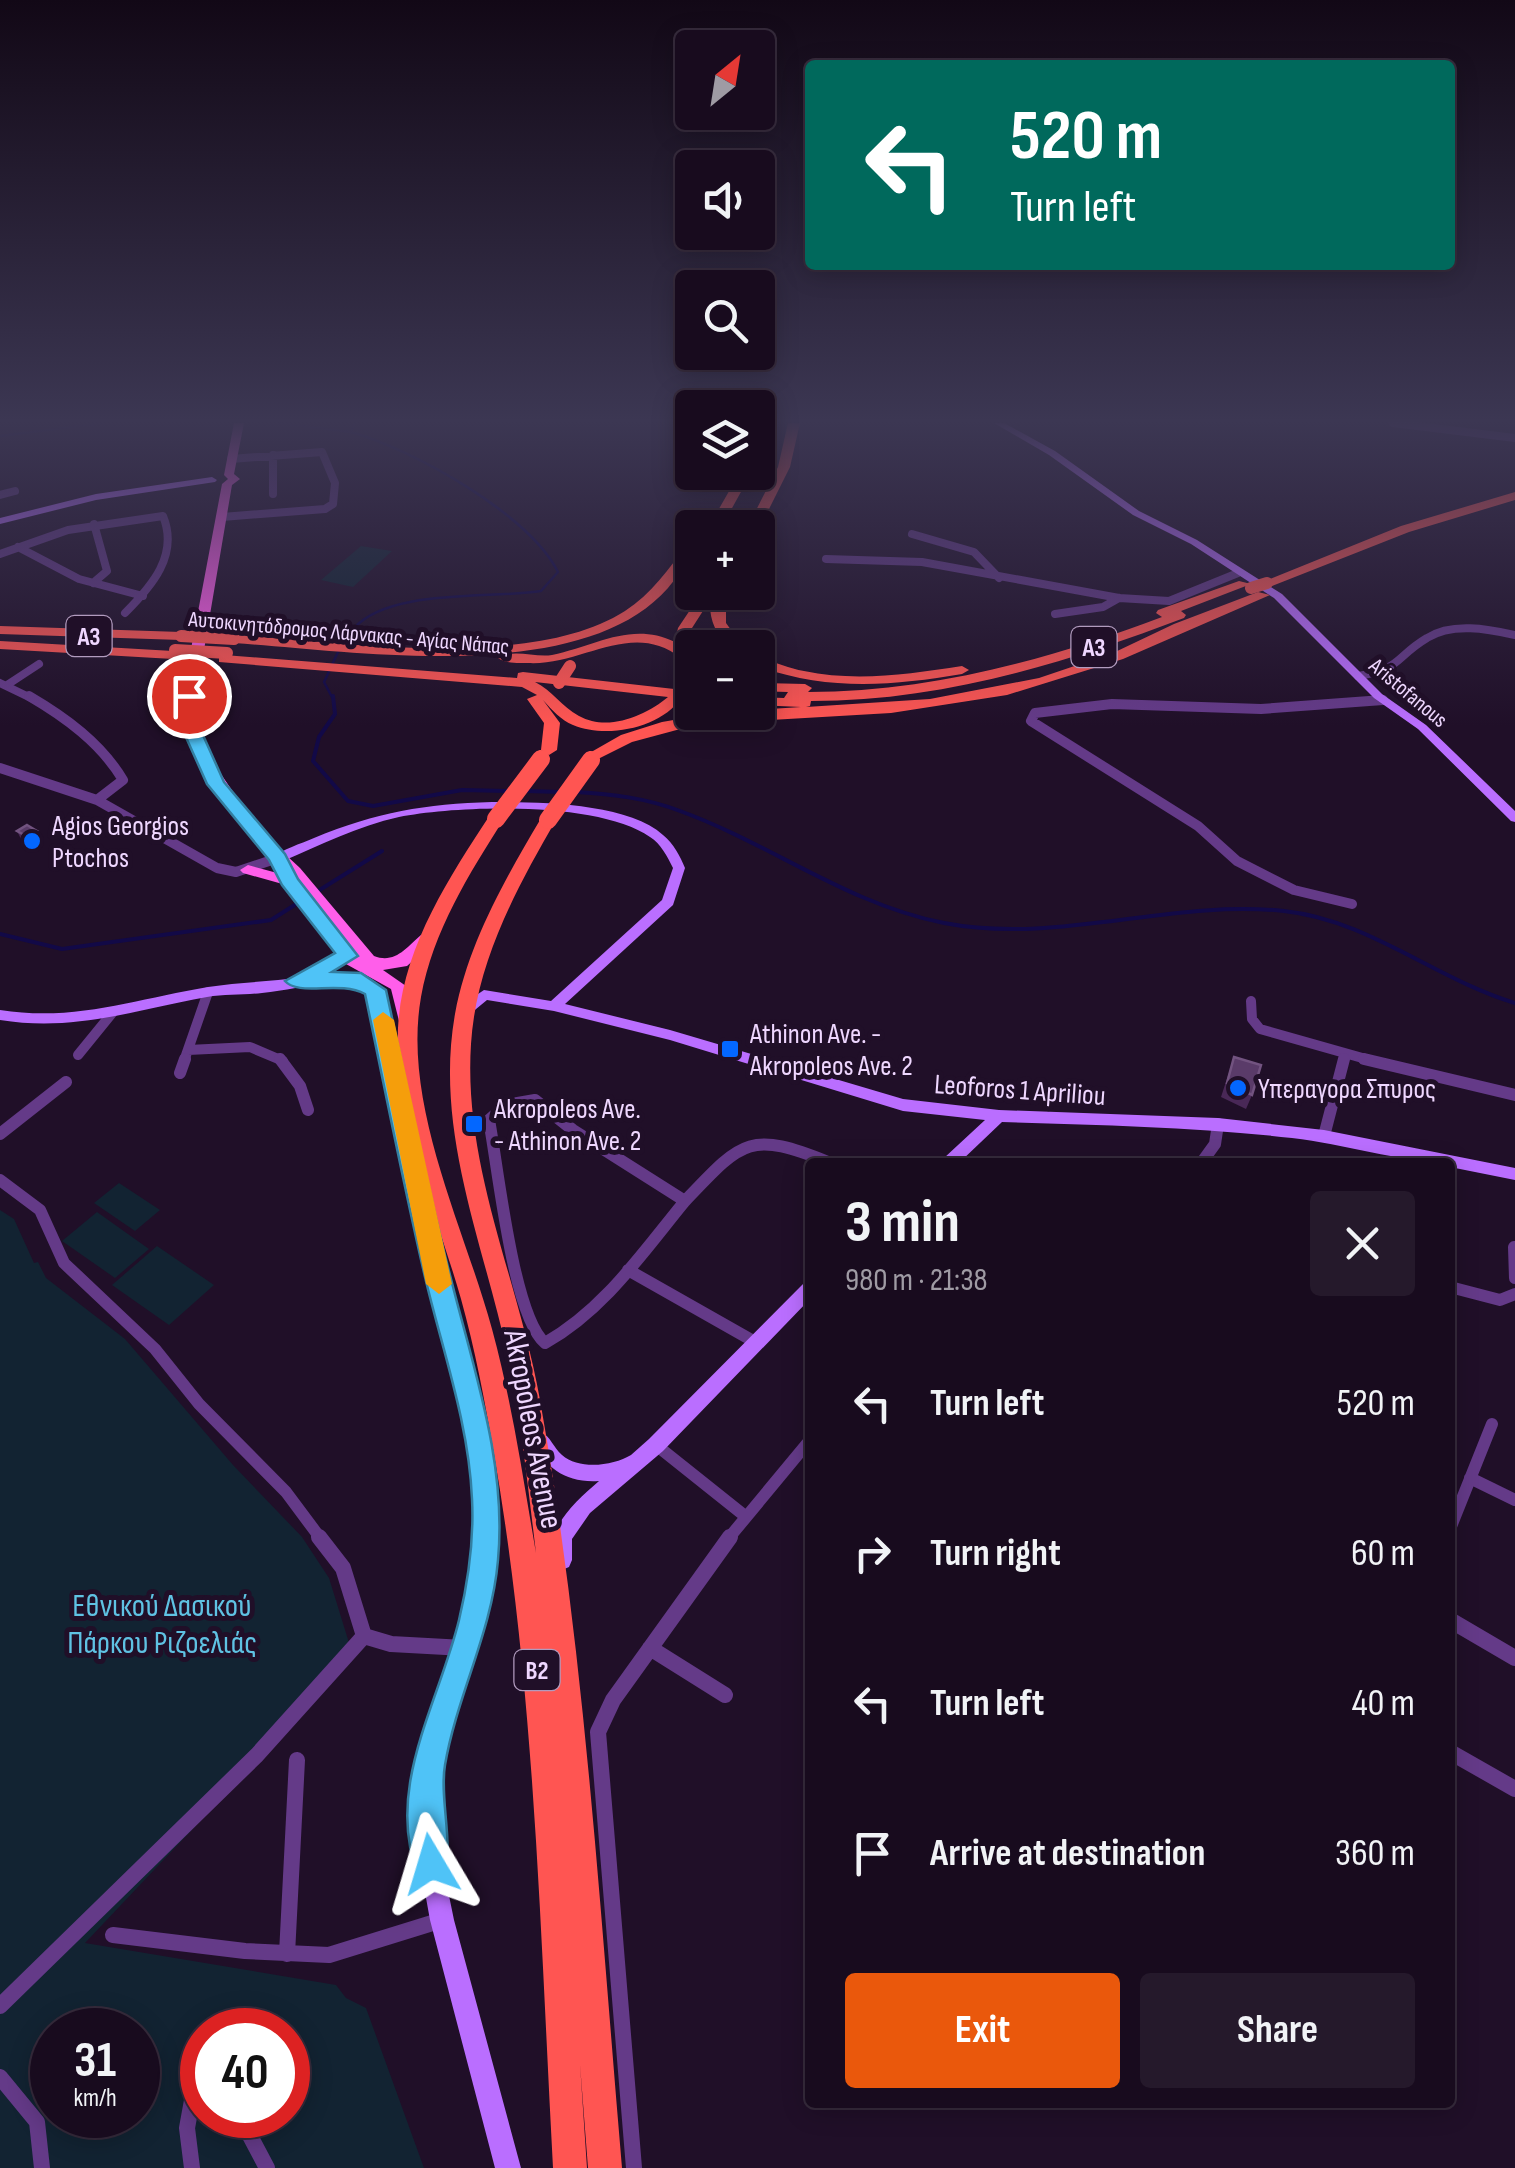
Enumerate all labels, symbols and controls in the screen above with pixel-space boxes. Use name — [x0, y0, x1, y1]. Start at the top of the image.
north arrow — [675, 30, 775, 130]
map controls — [675, 30, 775, 730]
text: 520 m — [1010, 95, 1162, 179]
icon: left — [845, 100, 975, 230]
button: sound — [675, 150, 775, 250]
text: Turn left — [1010, 180, 1136, 235]
button: search — [675, 270, 775, 370]
button: layers — [675, 390, 775, 490]
button: + — [675, 510, 775, 610]
street label: Αυτοκινητόδρομος Λάρνακας - Αγίας Νάπας — [187, 606, 510, 661]
road number: A3 — [66, 616, 112, 656]
road number: A3 — [1072, 627, 1116, 667]
button: − — [675, 630, 775, 730]
street label: Aristofanous — [1363, 652, 1453, 734]
pin — [147, 654, 232, 739]
icon: arrive — [162, 669, 217, 724]
place label: Agios Georgios Ptochos — [51, 810, 189, 875]
marker: Agios Georgios Ptochos — [21, 830, 43, 852]
place label: Athinon Ave. - Akropoleos Ave. 2 — [749, 1018, 913, 1083]
marker: Athinon Ave. - Akropoleos Ave. 2 — [719, 1038, 741, 1060]
street label: Leoforos 1 Apriliou — [933, 1068, 1107, 1113]
place label: Υπεραγορα Σπυρος — [1258, 1073, 1436, 1106]
marker: Υπεραγορα Σπυρος — [1227, 1077, 1249, 1099]
place label: Akropoleos Ave. - Athinon Ave. 2 — [493, 1093, 641, 1158]
marker: Akropoleos Ave. - Athinon Ave. 2 — [463, 1113, 485, 1135]
text: 3 min — [845, 1187, 960, 1259]
button: close — [1310, 1191, 1415, 1296]
text: 980 m · 21:38 — [845, 1261, 988, 1300]
street label: Akropoleos Avenue — [494, 1326, 571, 1532]
icon: left — [845, 1376, 900, 1431]
text: Turn left — [930, 1381, 1044, 1426]
text: 520 m — [1337, 1381, 1415, 1426]
icon: right — [845, 1526, 900, 1581]
text: Turn right — [930, 1531, 1061, 1576]
text: 60 m — [1351, 1531, 1415, 1576]
park label: Εθνικού Δασικού Πάρκου Ριζοελιάς — [67, 1587, 257, 1663]
road number: B2 — [514, 1650, 560, 1690]
icon: left — [845, 1676, 900, 1731]
text: Turn left — [930, 1681, 1044, 1726]
text: 40 m — [1352, 1681, 1415, 1726]
position arrow — [379, 1812, 483, 1916]
icon: arrive — [845, 1826, 900, 1881]
text: Arrive at destination — [930, 1831, 1205, 1876]
text: 360 m — [1335, 1831, 1415, 1876]
button: Exit — [845, 1973, 1120, 2088]
button: Share — [1140, 1973, 1415, 2088]
speed limit sign: 40 — [180, 2008, 310, 2138]
text: 31 — [74, 2031, 116, 2091]
text: km/h — [73, 2083, 117, 2114]

